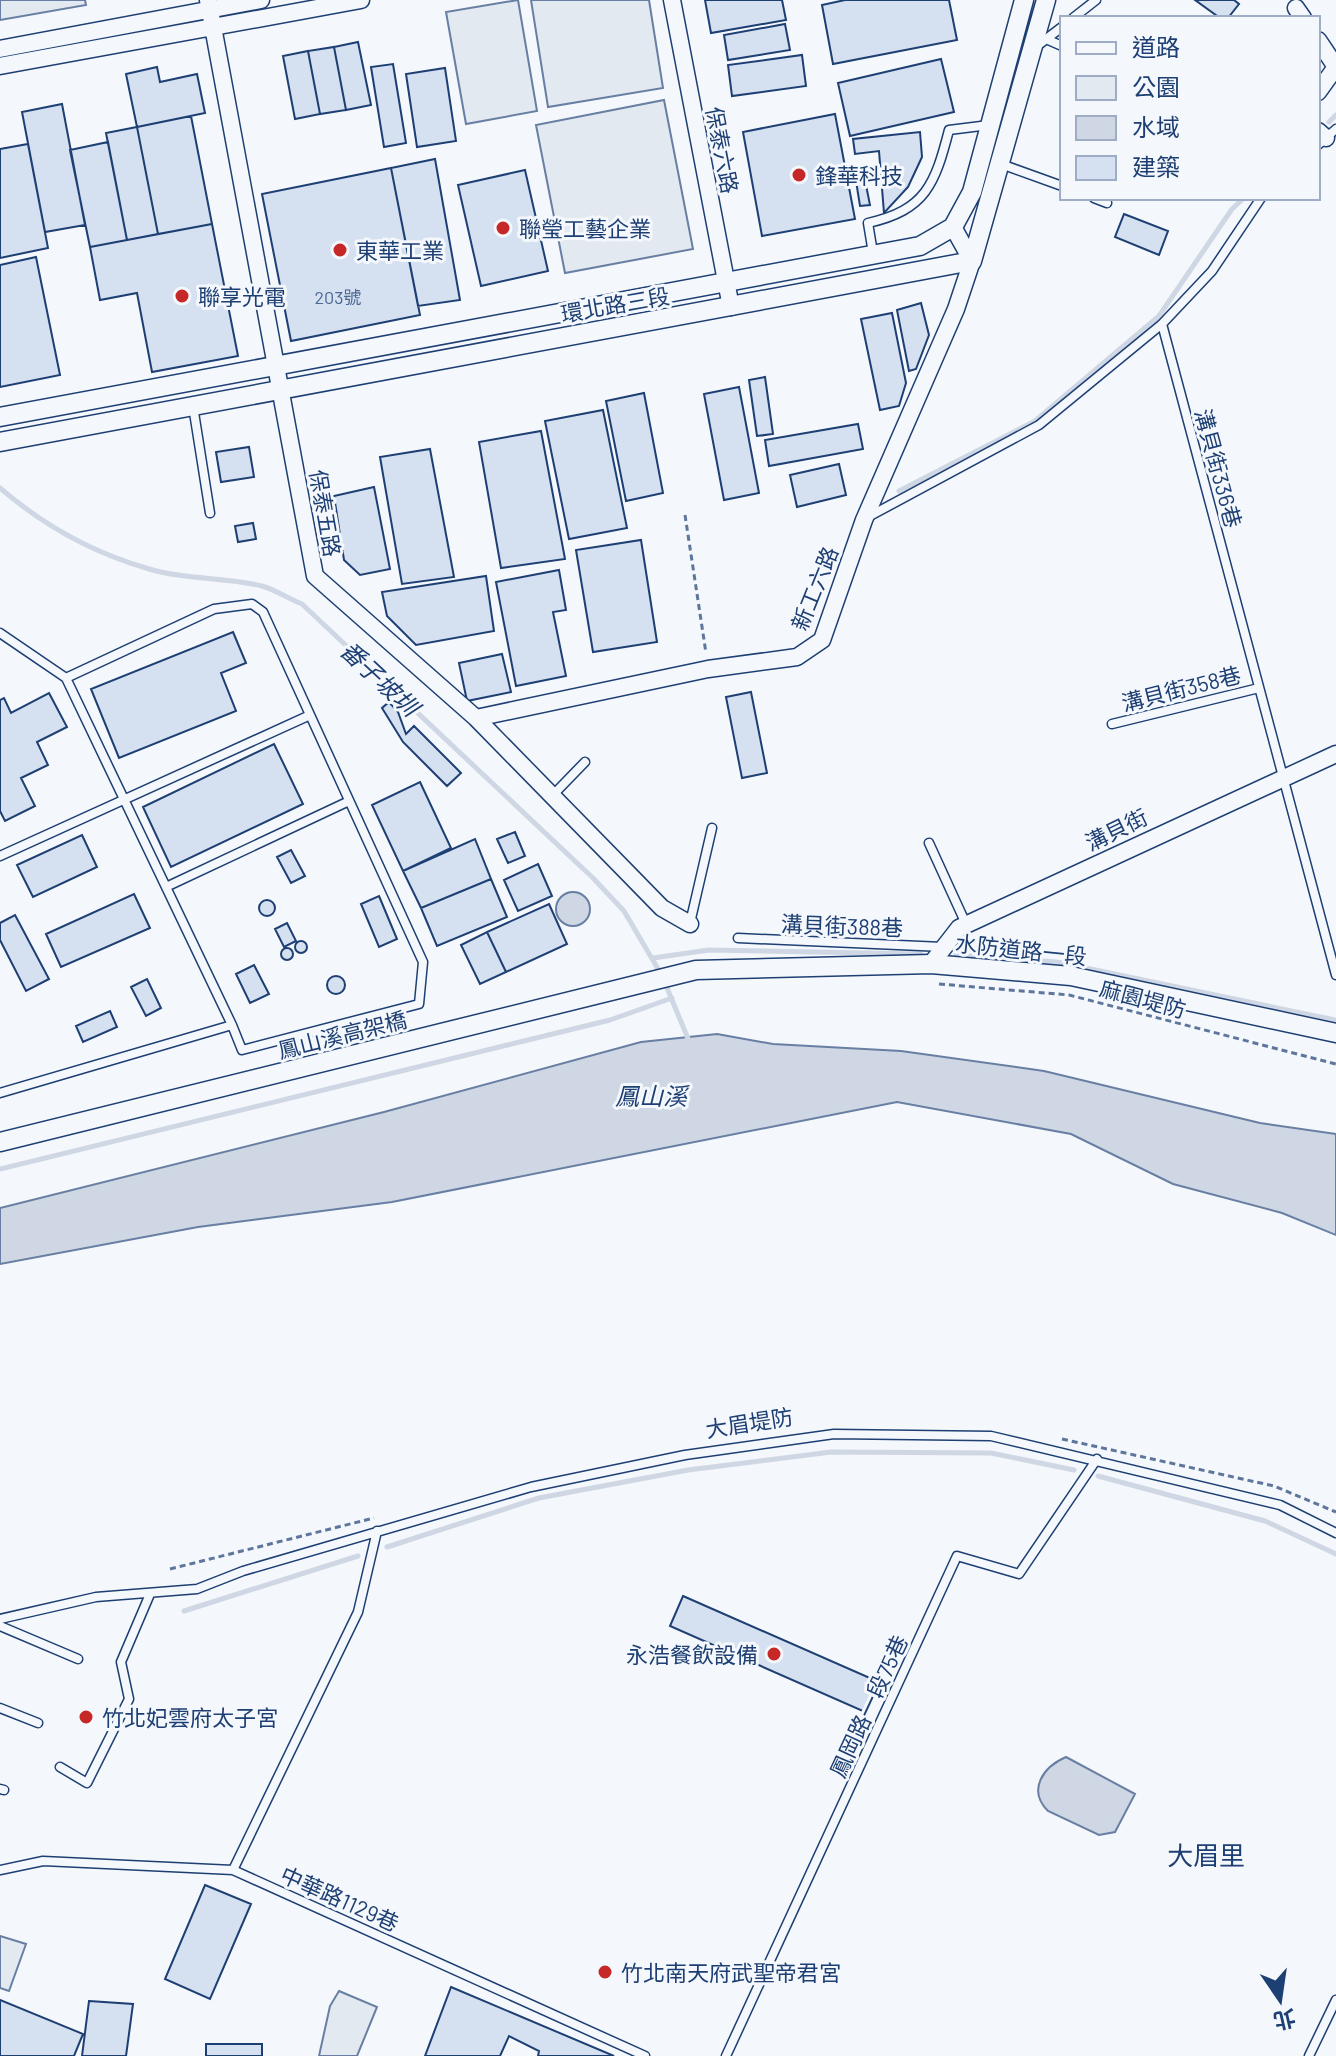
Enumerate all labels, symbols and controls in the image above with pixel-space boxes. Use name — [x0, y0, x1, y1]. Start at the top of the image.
legend — [1060, 16, 1320, 200]
text: 道路 — [1132, 32, 1180, 61]
text: 公園 — [1132, 72, 1180, 101]
street label: 保泰六路 — [702, 104, 744, 196]
text: 水域 — [1132, 112, 1180, 141]
text: 建築 — [1132, 152, 1180, 181]
place label: 鋒華科技 — [815, 162, 903, 188]
marker: 鋒華科技 — [790, 166, 808, 184]
place label: 聯瑩工藝企業 — [519, 215, 651, 241]
marker: 聯瑩工藝企業 — [494, 219, 512, 237]
place label: 東華工業 — [356, 237, 444, 263]
marker: 東華工業 — [331, 241, 349, 259]
street label: 環北路三段 — [559, 282, 671, 326]
place label: 聯享光電 — [198, 283, 286, 309]
house number: 203號 — [314, 286, 362, 308]
marker: 聯享光電 — [173, 287, 191, 305]
street label: 溝貝街336巷 — [1191, 406, 1247, 530]
street label: 保泰五路 — [306, 467, 346, 559]
street label: 新工六路 — [785, 542, 843, 634]
water label: 番子坡圳 — [335, 635, 427, 723]
street label: 溝貝街358巷 — [1119, 661, 1243, 715]
street label: 溝貝街 — [1081, 803, 1151, 855]
street label: 溝貝街388巷 — [780, 910, 904, 940]
street label: 水防道路一段 — [954, 929, 1088, 969]
street label: 麻園堤防 — [1097, 974, 1189, 1022]
street label: 鳳山溪高架橋 — [275, 1005, 409, 1063]
water label: 鳳山溪 — [615, 1081, 690, 1110]
street label: 大眉堤防 — [704, 1402, 794, 1442]
street label: 鳳岡路一段75巷 — [824, 1631, 912, 1781]
place label: 永浩餐飲設備 — [626, 1641, 758, 1667]
marker: 永浩餐飲設備 — [765, 1645, 783, 1663]
place label: 竹北妃雲府太子宮 — [102, 1704, 278, 1730]
marker: 竹北妃雲府太子宮 — [77, 1708, 95, 1726]
district label: 大眉里 — [1167, 1839, 1245, 1870]
street label: 中華路1129巷 — [277, 1860, 403, 1936]
place label: 竹北南天府武聖帝君宮 — [621, 1959, 841, 1985]
north arrow — [1240, 1960, 1320, 2040]
marker: 竹北南天府武聖帝君宮 — [596, 1963, 614, 1981]
text: 北 — [1271, 2005, 1298, 2036]

